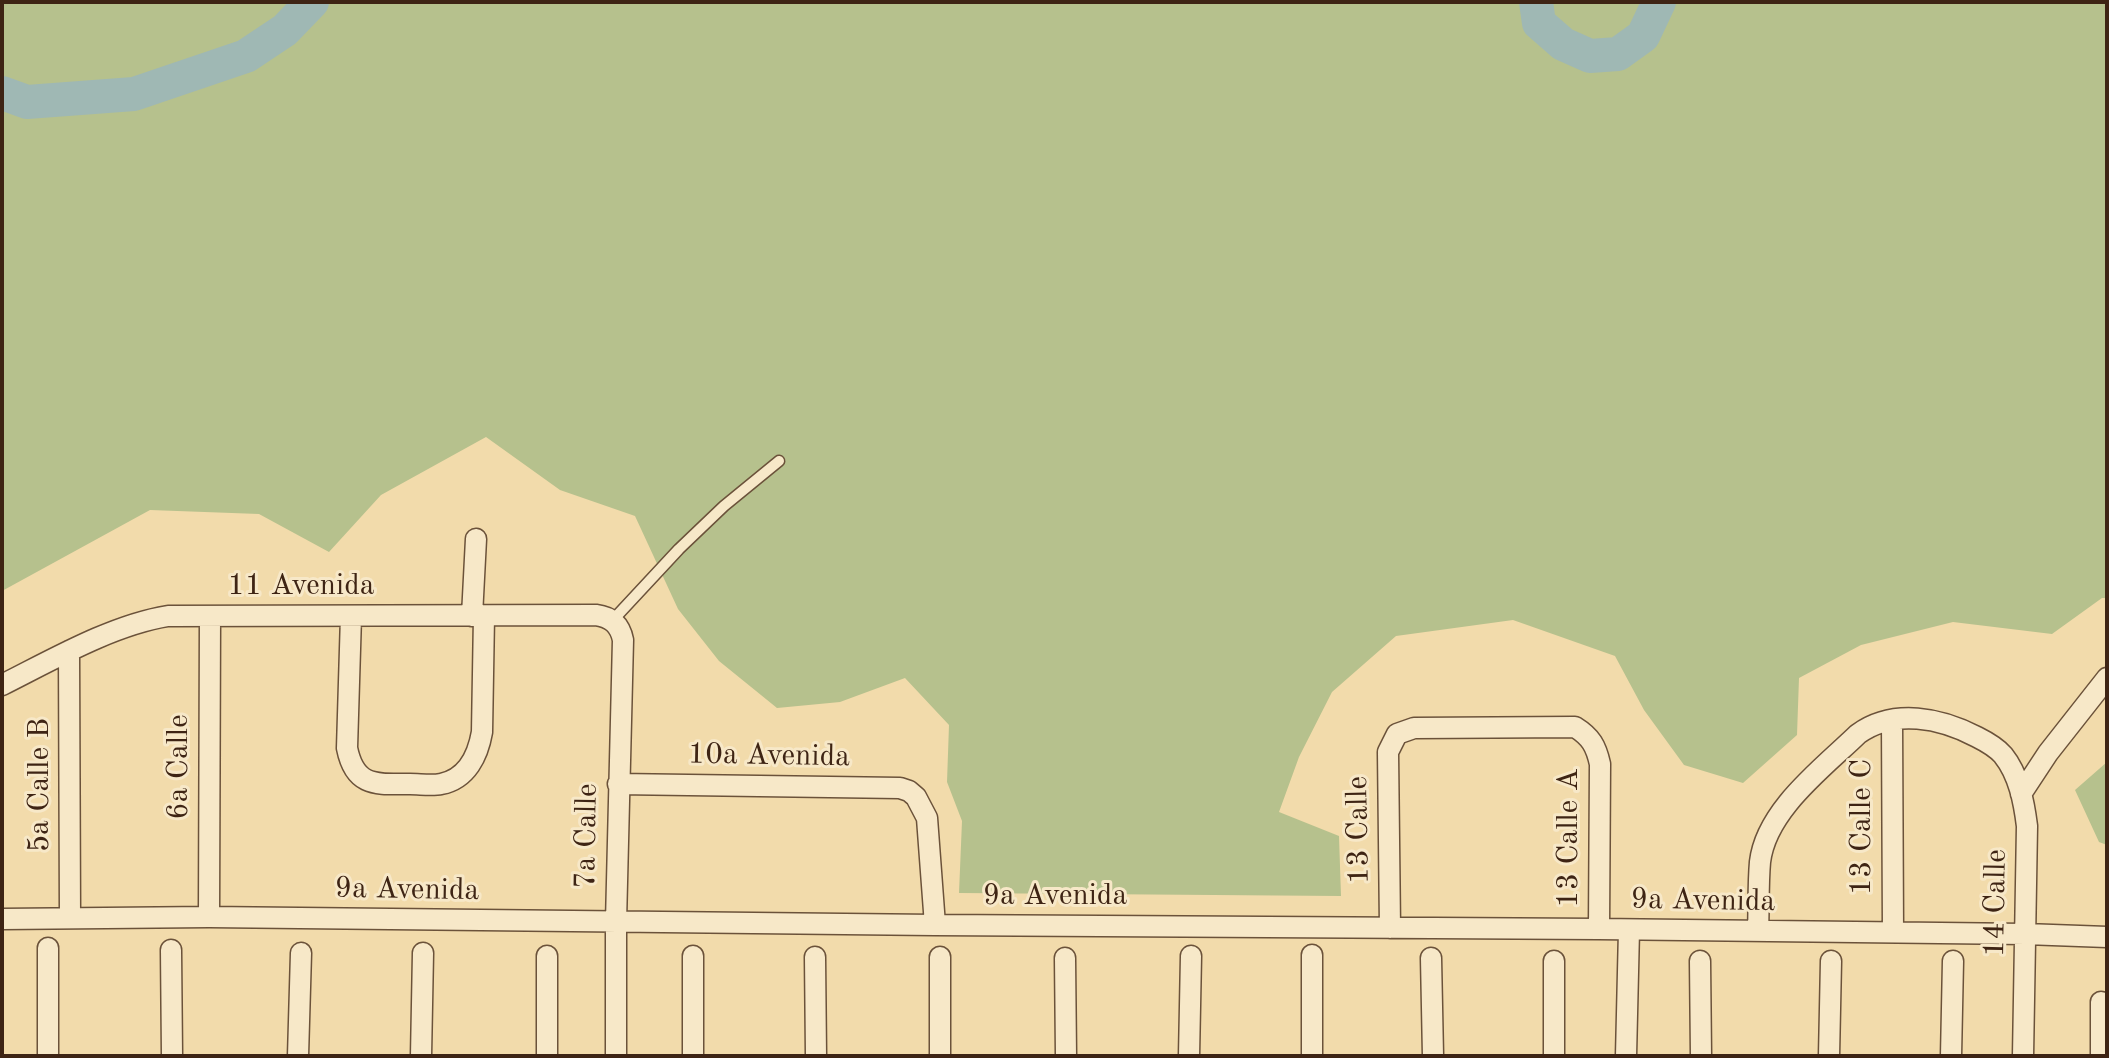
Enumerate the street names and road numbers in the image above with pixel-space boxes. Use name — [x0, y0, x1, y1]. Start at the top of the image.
street label: 11 Avenida — [227, 568, 375, 604]
street label: 6a Calle — [161, 714, 197, 820]
street label: 5a Calle B — [22, 718, 58, 852]
street label: 10a Avenida — [688, 737, 850, 775]
street label: 13 Calle C — [1844, 759, 1880, 895]
street label: 13 Calle A — [1551, 768, 1587, 908]
street label: 13 Calle — [1340, 776, 1378, 884]
street label: 7a Calle — [568, 783, 606, 889]
street label: 14 Calle — [1977, 849, 2015, 957]
street label: 9a Avenida — [334, 871, 480, 909]
street label: 9a Avenida — [983, 878, 1127, 914]
street label: 9a Avenida — [1630, 882, 1776, 920]

